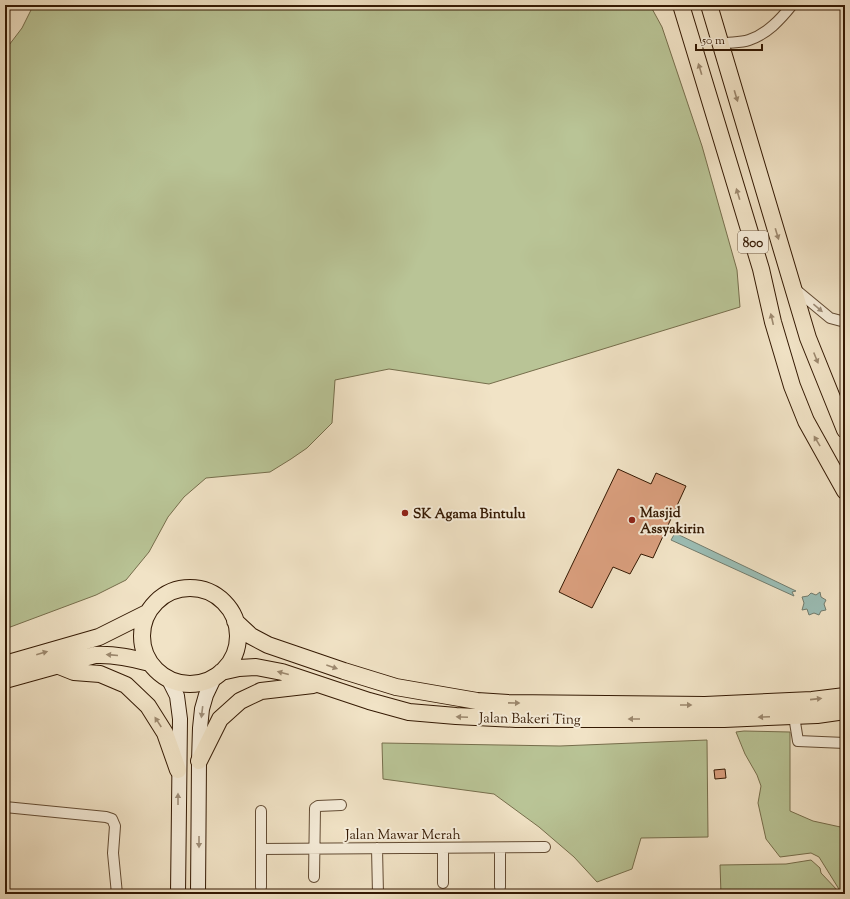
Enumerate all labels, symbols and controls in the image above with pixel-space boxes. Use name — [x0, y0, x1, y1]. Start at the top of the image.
scale bar — [696, 26, 762, 52]
text: 50 m — [701, 32, 725, 50]
one-way arrow — [697, 63, 703, 75]
one-way arrow — [733, 90, 739, 102]
one-way arrow — [735, 188, 741, 200]
one-way arrow — [774, 228, 780, 240]
road number: 800 — [738, 231, 768, 253]
one-way arrow — [812, 303, 823, 312]
one-way arrow — [769, 313, 775, 325]
one-way arrow — [814, 353, 820, 365]
one-way arrow — [814, 435, 821, 447]
place label: Masjid Assyakirin — [640, 504, 706, 540]
place label: SK Agama Bintulu — [413, 505, 526, 525]
marker: SK Agama Bintulu — [400, 508, 410, 518]
marker: Masjid Assyakirin — [627, 515, 637, 525]
one-way arrow — [37, 650, 49, 656]
one-way arrow — [106, 652, 118, 658]
one-way arrow — [326, 665, 338, 671]
one-way arrow — [276, 669, 289, 675]
one-way arrow — [810, 696, 822, 703]
one-way arrow — [508, 700, 521, 706]
one-way arrow — [680, 702, 693, 708]
one-way arrow — [199, 706, 205, 718]
street label: Jalan Bakeri Ting — [478, 709, 581, 731]
one-way arrow — [456, 713, 468, 720]
one-way arrow — [758, 714, 770, 721]
one-way arrow — [154, 716, 162, 727]
one-way arrow — [627, 716, 640, 722]
one-way arrow — [175, 792, 181, 805]
street label: Jalan Mawar Merah — [344, 826, 461, 846]
one-way arrow — [196, 836, 202, 849]

